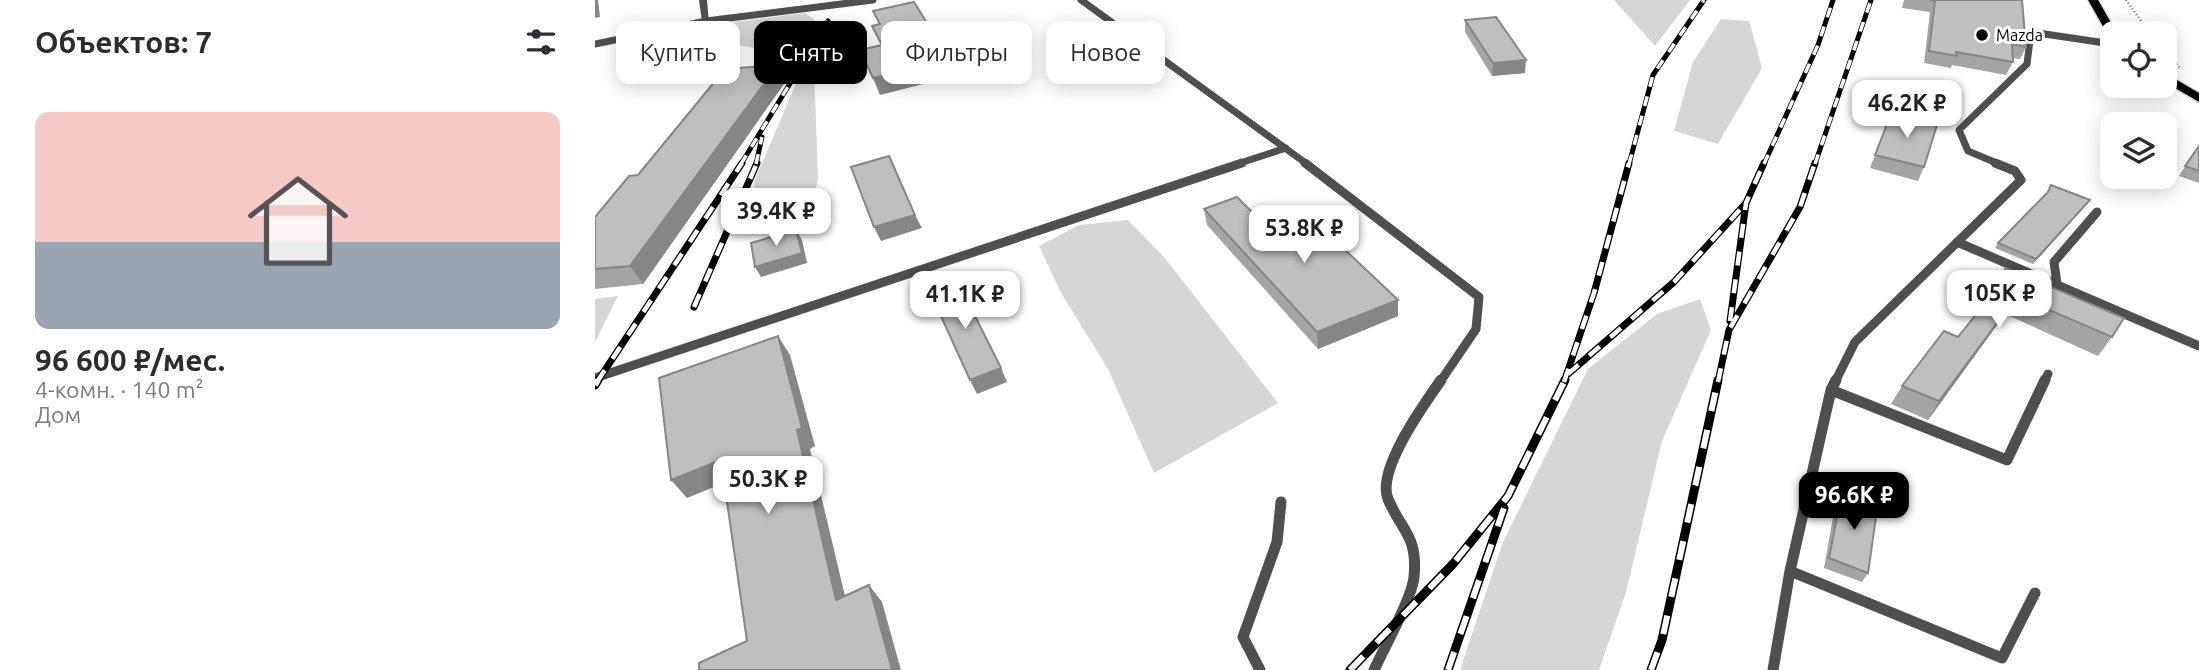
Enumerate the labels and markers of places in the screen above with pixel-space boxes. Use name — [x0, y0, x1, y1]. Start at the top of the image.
place label: Mazda — [1996, 26, 2043, 44]
marker: Mazda — [1974, 27, 1990, 43]
pin: 46.2K ₽ — [1842, 80, 1972, 140]
pin: 39.4K ₽ — [711, 188, 841, 248]
pin: 53.8K ₽ — [1239, 205, 1369, 265]
pin: 105K ₽ — [1942, 270, 2056, 330]
pin: 41.1K ₽ — [900, 272, 1030, 331]
pin: 50.3K ₽ — [703, 456, 833, 516]
pin: 96.6K ₽ — [1789, 472, 1919, 532]

